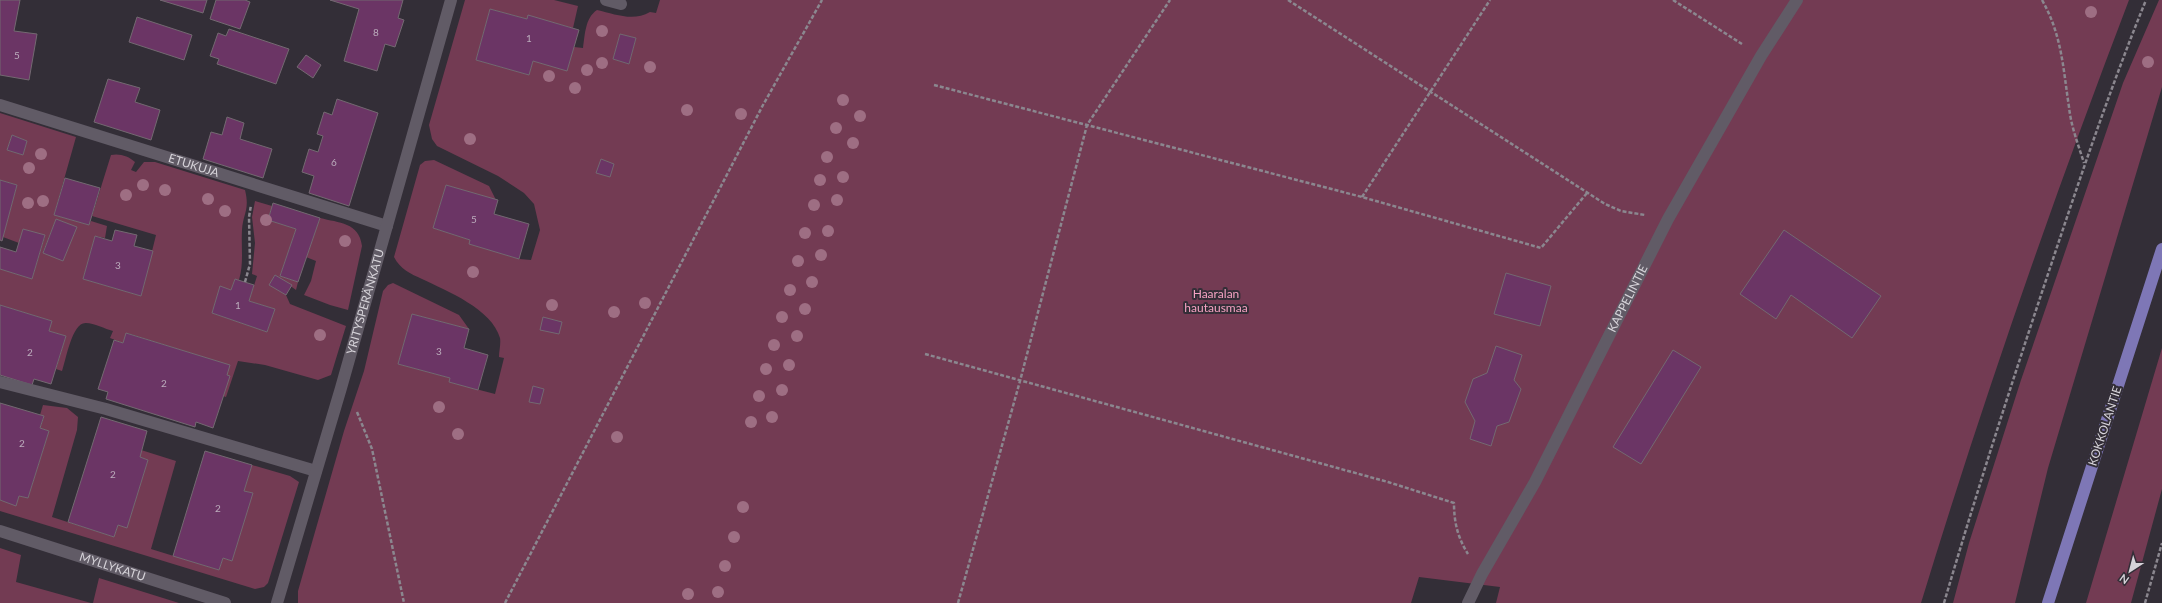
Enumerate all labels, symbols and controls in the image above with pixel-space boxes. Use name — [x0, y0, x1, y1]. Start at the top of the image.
house number: 8 — [373, 26, 379, 38]
house number: 1 — [526, 32, 532, 44]
house number: 5 — [14, 49, 20, 61]
street label: ETUKUJA — [167, 150, 222, 180]
house number: 6 — [331, 156, 337, 168]
house number: 5 — [471, 213, 477, 225]
street label: YRITYSPERÄNKATU — [343, 247, 387, 356]
house number: 3 — [115, 259, 121, 271]
street label: KAPPELINTIE — [1604, 262, 1651, 334]
park label: Haaralan hautausmaa — [1184, 286, 1248, 315]
house number: 1 — [235, 299, 241, 311]
house number: 3 — [436, 345, 442, 357]
house number: 2 — [27, 346, 33, 358]
house number: 2 — [161, 377, 167, 389]
street label: KOKKOLANTIE — [2085, 384, 2124, 468]
house number: 2 — [19, 437, 25, 449]
house number: 2 — [110, 468, 116, 480]
house number: 2 — [215, 502, 221, 514]
street label: MYLLYKATU — [78, 549, 147, 584]
north arrow — [2110, 551, 2150, 591]
text: N — [2117, 572, 2131, 587]

